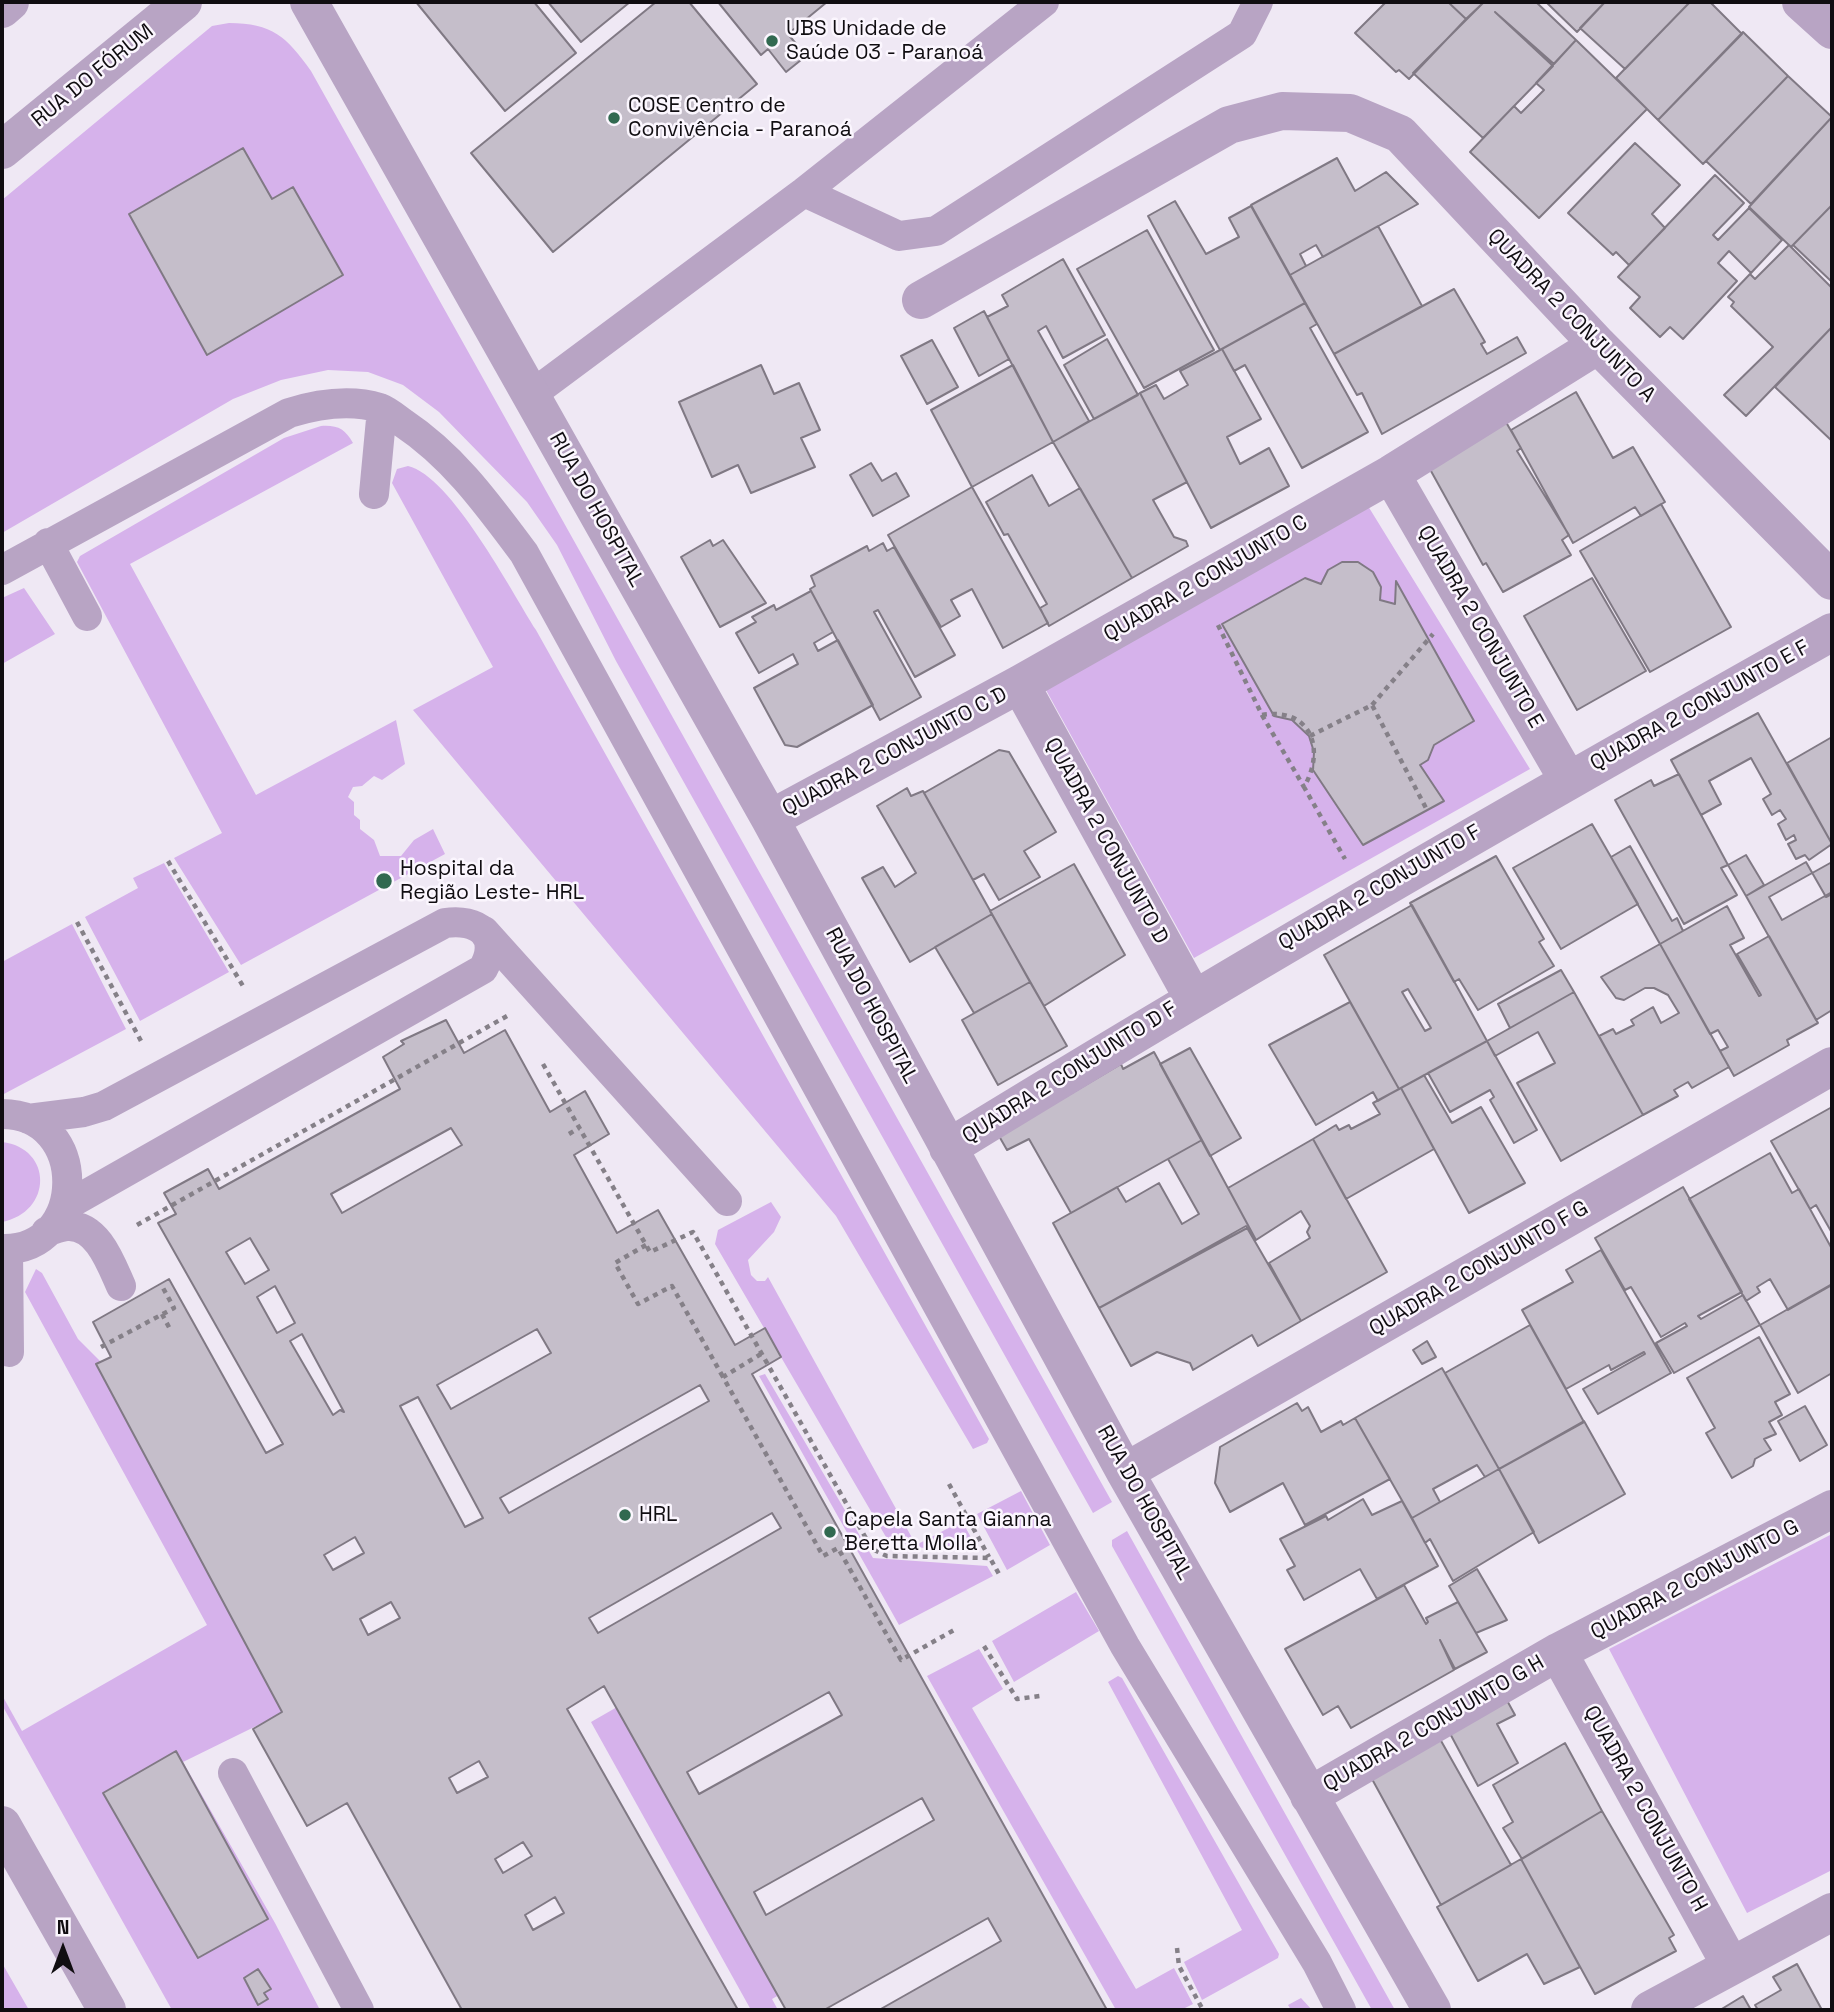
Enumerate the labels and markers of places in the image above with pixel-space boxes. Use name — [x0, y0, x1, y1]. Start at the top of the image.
place label: UBS Unidade de Saúde 03 - Paranoá — [786, 16, 983, 66]
marker: UBS Unidade de Saúde 03 - Paranoá — [764, 33, 780, 49]
place label: COSE Centro de Convivência - Paranoá — [628, 93, 852, 143]
marker: COSE Centro de Convivência - Paranoá — [606, 110, 622, 126]
place label: Hospital da Região Leste- HRL — [400, 856, 584, 906]
marker: Hospital da Região Leste- HRL — [374, 871, 394, 891]
place label: HRL — [639, 1502, 677, 1528]
marker: HRL — [617, 1507, 633, 1523]
place label: Capela Santa Gianna Beretta Molla — [844, 1507, 1052, 1557]
marker: Capela Santa Gianna Beretta Molla — [822, 1524, 838, 1540]

